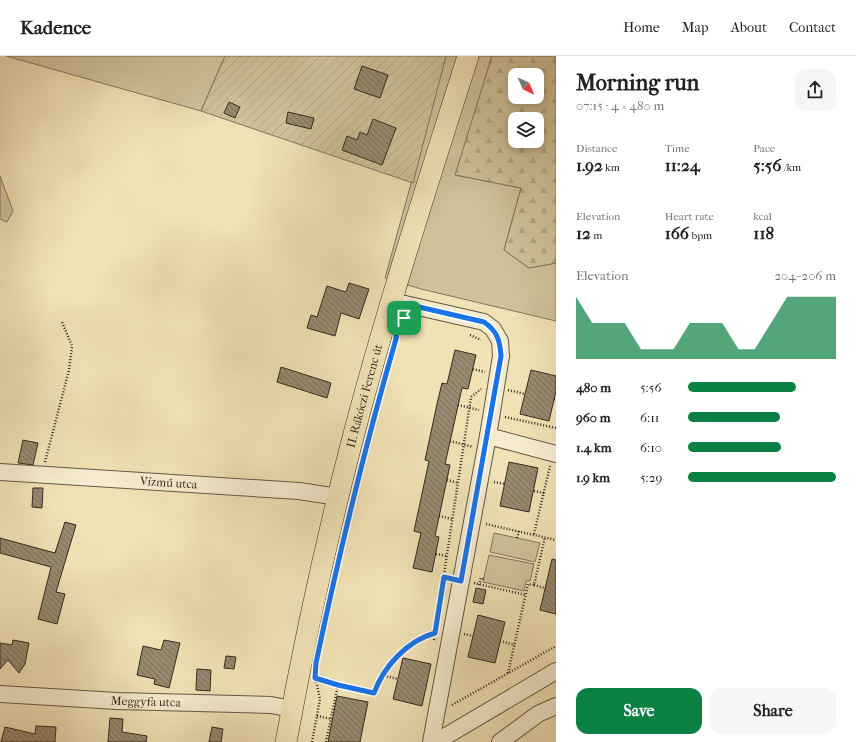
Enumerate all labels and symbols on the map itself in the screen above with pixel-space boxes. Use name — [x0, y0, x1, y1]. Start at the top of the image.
north arrow — [508, 68, 544, 104]
pin — [387, 301, 421, 335]
street label: II. Rákóczi Ferenc út — [344, 342, 386, 449]
street label: Vízmű utca — [138, 474, 198, 492]
street label: Meggyfa utca — [110, 694, 181, 710]

